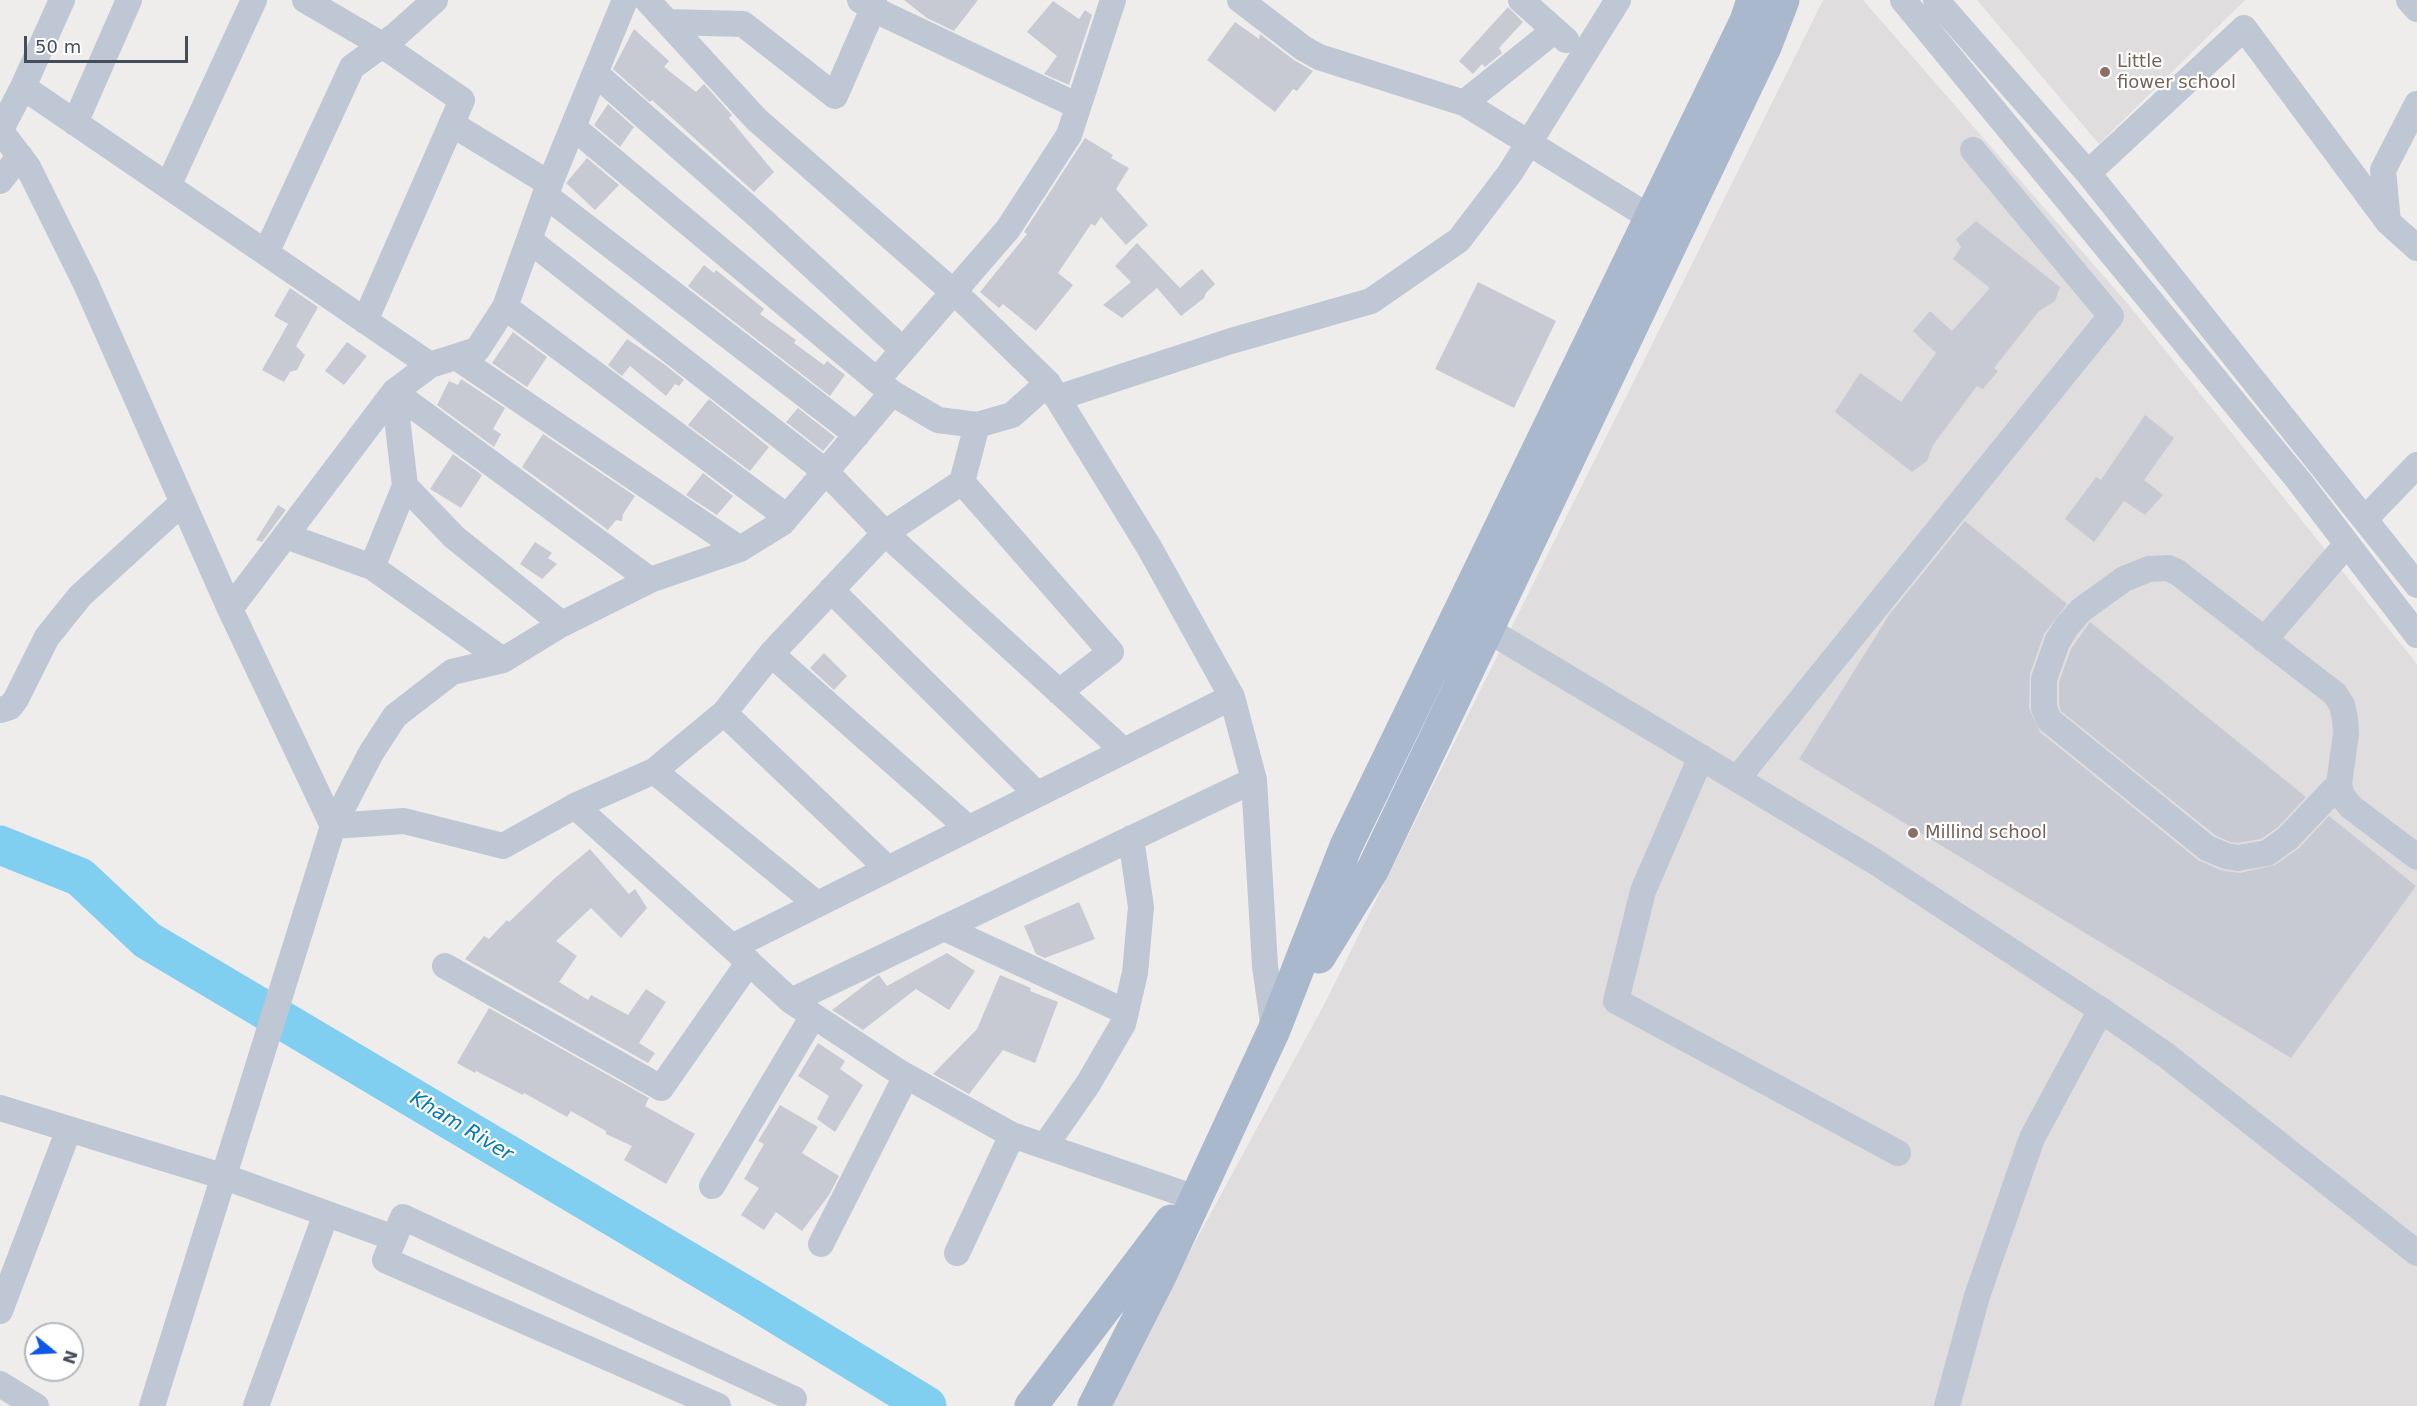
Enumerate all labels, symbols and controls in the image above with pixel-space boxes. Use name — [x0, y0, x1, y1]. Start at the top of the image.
scale bar — [27, 24, 190, 62]
text: 50 m — [35, 36, 81, 57]
place label: Little fiower school — [2117, 51, 2236, 94]
marker: Little fiower school — [2098, 65, 2112, 79]
place label: Millind school — [1925, 822, 2047, 844]
marker: Millind school — [1906, 826, 1920, 840]
water label: Kham River — [405, 1087, 517, 1167]
north arrow — [24, 1322, 84, 1382]
text: N — [59, 1348, 81, 1366]

